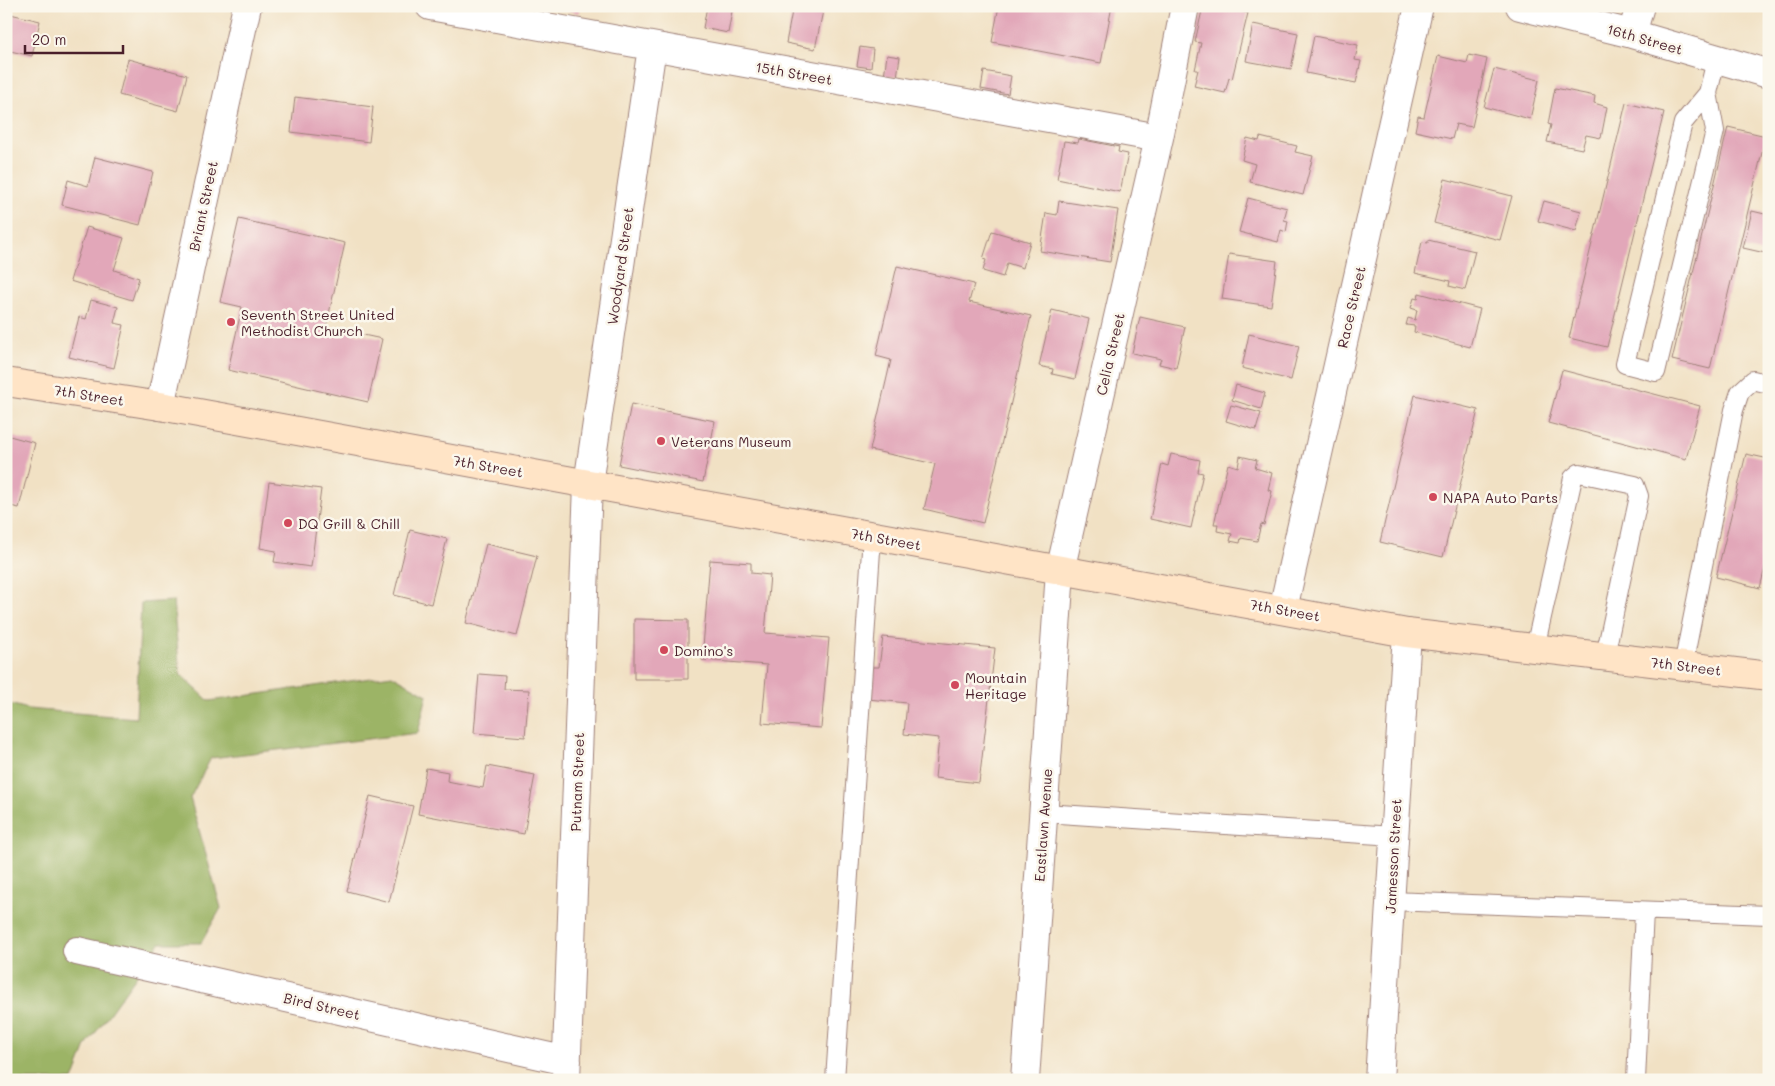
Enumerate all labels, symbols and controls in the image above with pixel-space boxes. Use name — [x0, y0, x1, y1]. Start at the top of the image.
street label: 16th Street — [1605, 19, 1685, 59]
scale bar — [25, 22, 122, 54]
text: 20 m — [32, 29, 66, 49]
street label: 15th Street — [754, 57, 834, 89]
street label: Briant Street — [184, 159, 222, 253]
street label: Woodyard Street — [602, 206, 638, 326]
street label: Race Street — [1332, 264, 1370, 350]
place label: Seventh Street United Methodist Church — [241, 305, 394, 340]
street label: Celia Street — [1091, 311, 1129, 397]
marker: Seventh Street United Methodist Church — [225, 316, 237, 328]
street label: 7th Street — [53, 380, 125, 410]
place label: Veterans Museum — [671, 432, 791, 451]
marker: Veterans Museum — [655, 435, 667, 447]
street label: 7th Street — [451, 450, 525, 482]
place label: NAPA Auto Parts — [1443, 488, 1558, 507]
marker: NAPA Auto Parts — [1427, 491, 1439, 503]
place label: DQ Grill & Chill — [298, 514, 400, 533]
marker: DQ Grill & Chill — [282, 517, 294, 529]
street label: 7th Street — [849, 523, 923, 555]
street label: 7th Street — [1248, 594, 1322, 626]
place label: Domino's — [674, 641, 733, 660]
marker: Domino's — [658, 644, 670, 656]
street label: 7th Street — [1650, 652, 1722, 680]
place label: Mountain Heritage — [965, 668, 1027, 703]
marker: Mountain Heritage — [949, 679, 961, 691]
street label: Putnam Street — [566, 732, 588, 832]
street label: Eastlawn Avenue — [1030, 768, 1056, 882]
street label: Jamesson Street — [1381, 798, 1405, 914]
street label: Bird Street — [282, 988, 362, 1024]

